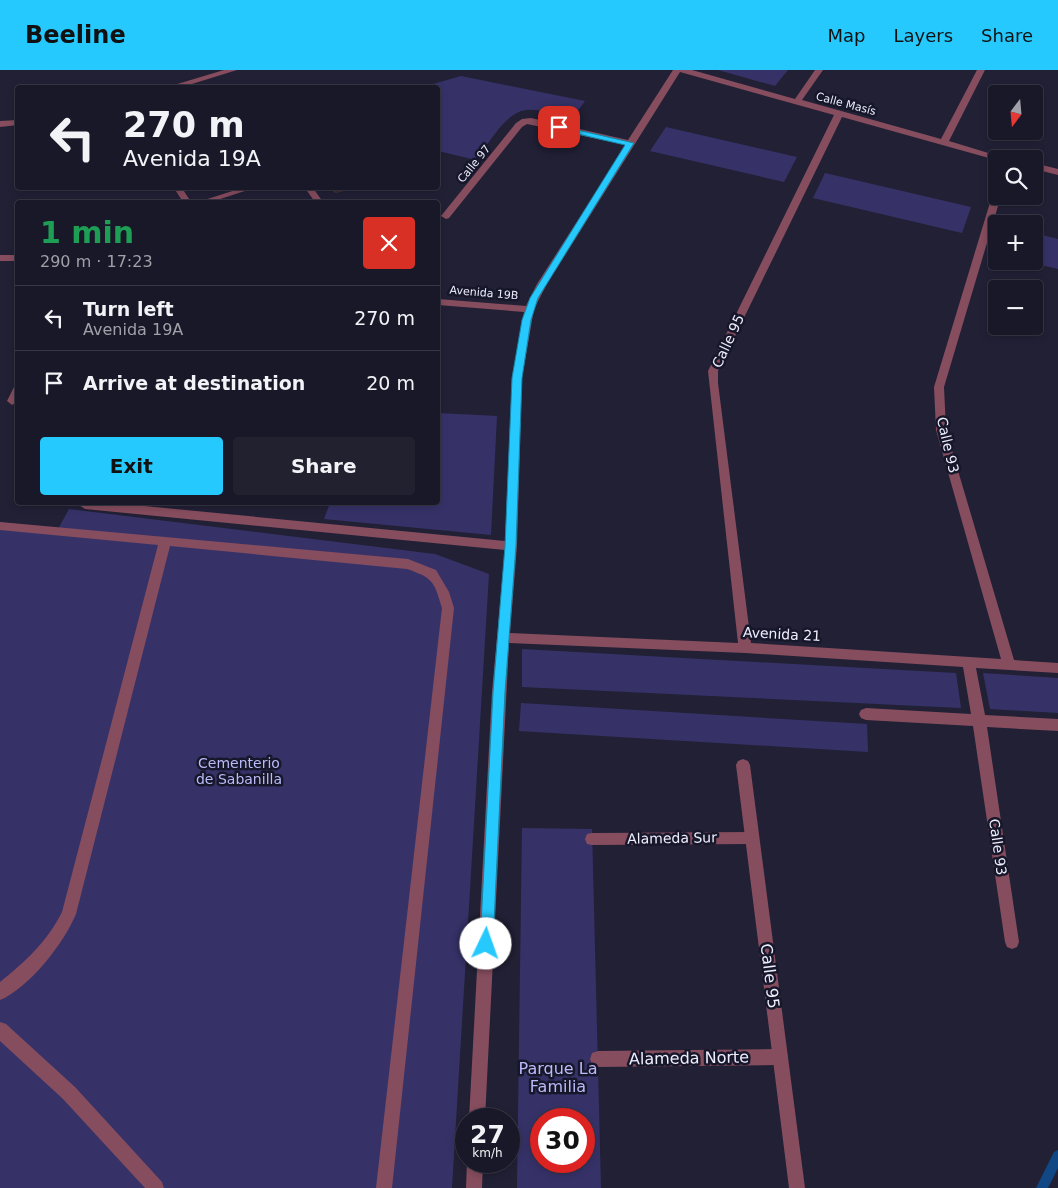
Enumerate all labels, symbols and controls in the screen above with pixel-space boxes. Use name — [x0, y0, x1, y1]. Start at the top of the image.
text: Beeline — [25, 21, 126, 49]
text: Map — [827, 25, 865, 46]
text: Layers — [893, 25, 953, 46]
text: Share — [981, 25, 1033, 46]
north arrow — [988, 85, 1042, 140]
map controls — [988, 85, 1043, 335]
street label: Calle Masís — [815, 90, 878, 118]
icon: left — [40, 105, 105, 170]
text: 270 m — [123, 105, 245, 145]
pin — [538, 106, 580, 148]
icon: arrive — [545, 113, 573, 141]
street label: Calle 97 — [455, 143, 493, 185]
text: Avenida 19A — [123, 146, 261, 171]
button: search — [988, 150, 1043, 205]
text: 1 min — [40, 215, 134, 250]
button: + — [988, 215, 1043, 270]
button: close — [363, 217, 415, 269]
text: 290 m · 17:23 — [40, 252, 153, 271]
button: − — [988, 280, 1043, 335]
street label: Avenida 19B — [449, 284, 519, 302]
text: Turn left — [83, 298, 174, 320]
icon: left — [40, 304, 68, 332]
text: 270 m — [354, 307, 415, 329]
street label: Calle 95 — [709, 312, 747, 370]
text: Avenida 19A — [83, 320, 183, 339]
icon: arrive — [40, 369, 68, 397]
text: Arrive at destination — [83, 372, 305, 394]
text: 20 m — [366, 372, 415, 394]
street label: Calle 93 — [934, 415, 962, 475]
button: Exit — [40, 437, 223, 495]
button: Share — [233, 437, 415, 495]
street label: Avenida 21 — [743, 624, 821, 644]
park label: Cementerio de Sabanilla — [196, 755, 282, 787]
street label: Calle 93 — [986, 818, 1010, 876]
street label: Alameda Sur — [627, 829, 717, 847]
position arrow — [459, 917, 511, 969]
street label: Calle 95 — [757, 943, 783, 1009]
street label: Alameda Norte — [629, 1047, 749, 1069]
park label: Parque La Familia — [519, 1059, 597, 1096]
speed limit sign: 30 — [530, 1108, 595, 1173]
text: 27 — [470, 1120, 505, 1149]
text: km/h — [472, 1146, 503, 1160]

